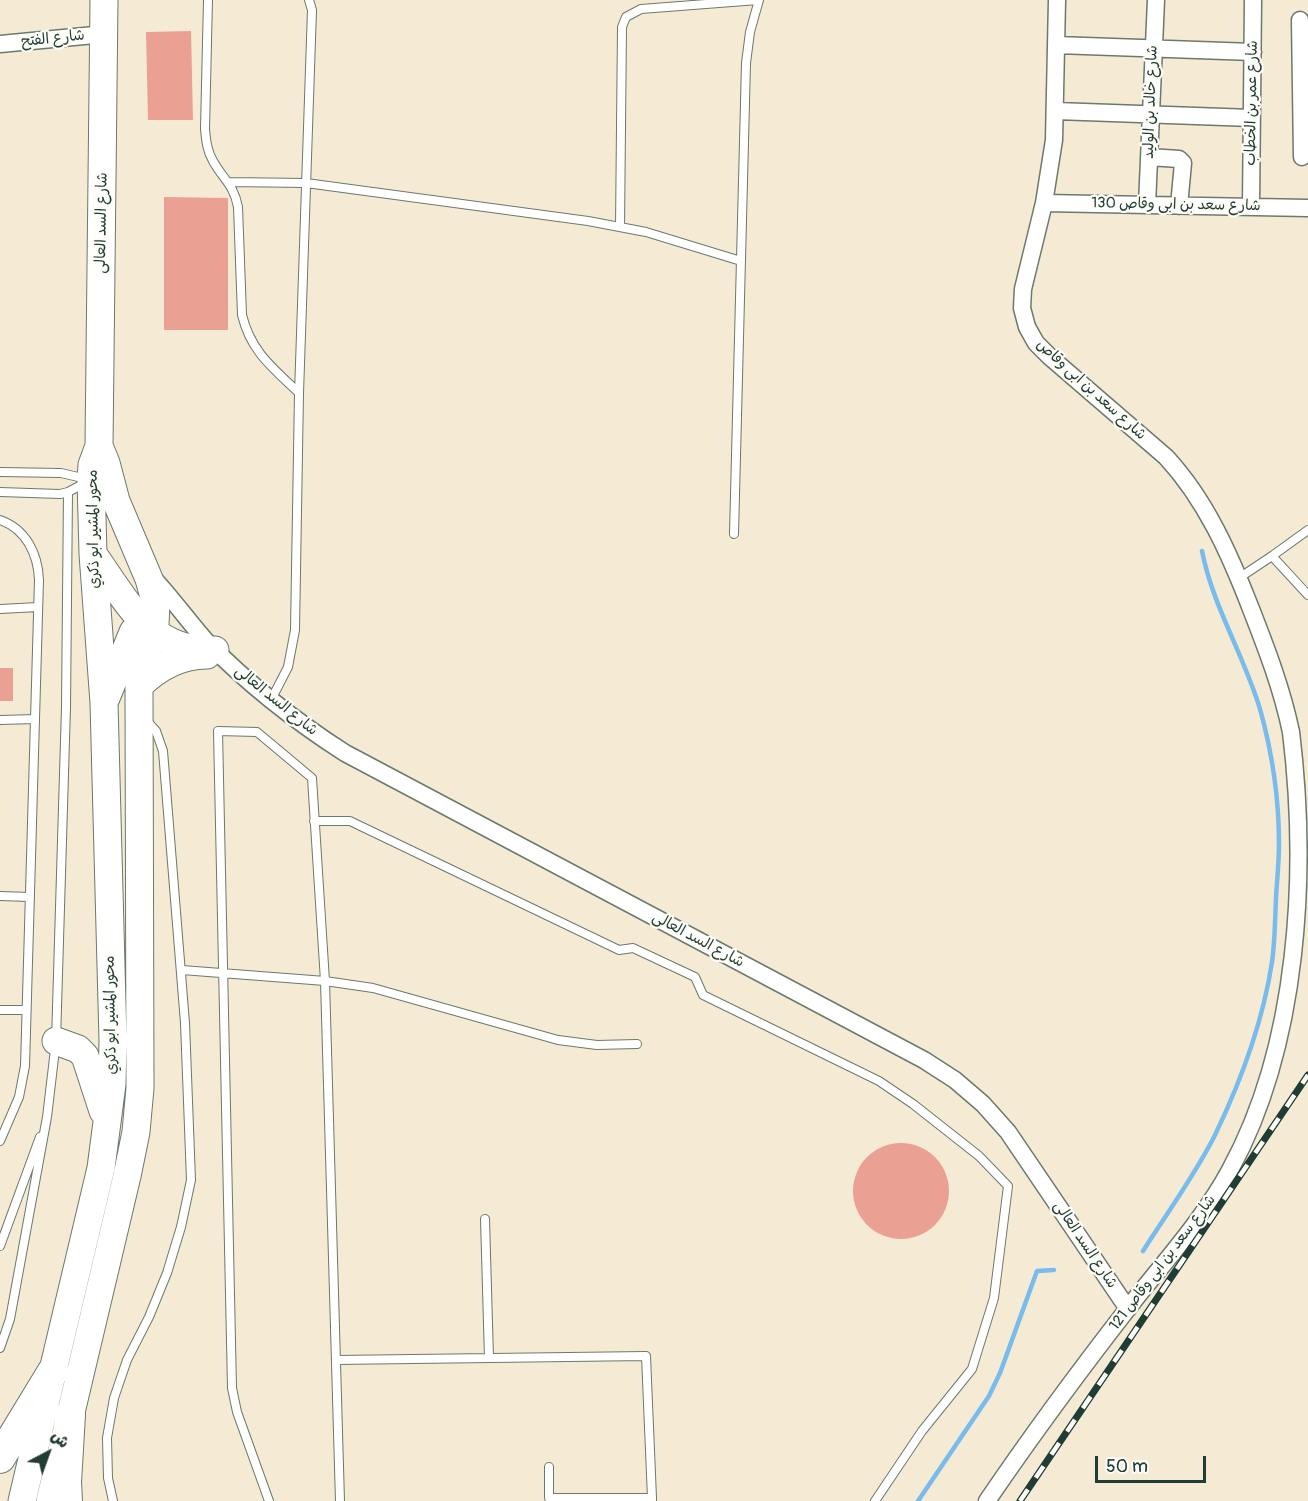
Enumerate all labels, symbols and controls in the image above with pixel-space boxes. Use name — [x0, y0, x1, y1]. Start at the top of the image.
street label: شارع الفتح — [20, 27, 86, 51]
street label: شارع عمر بن الخطاب — [1242, 40, 1262, 166]
street label: شارع خالد بن الوليد — [1140, 45, 1162, 159]
street label: شارع السد العالى — [92, 172, 112, 274]
street label: شارع سعد بن ابى وقاص 130 — [1091, 195, 1261, 215]
street label: شارع سعد بن ابى وقاص — [1032, 336, 1150, 444]
street label: محور المشير ابو ذكري — [84, 469, 104, 589]
street label: شارع السد العالى — [231, 662, 321, 740]
street label: شارع السد العالى — [649, 908, 747, 972]
street label: محور المشير ابو ذكري — [101, 955, 121, 1075]
street label: شارع سعد بن ابى وقاص 121 — [1106, 1192, 1220, 1334]
street label: شارع السد العالى — [1049, 1198, 1121, 1292]
north arrow — [18, 1423, 78, 1483]
text: ش — [47, 1426, 73, 1453]
scale bar — [1098, 1444, 1209, 1482]
text: 50 m — [1106, 1455, 1148, 1478]

